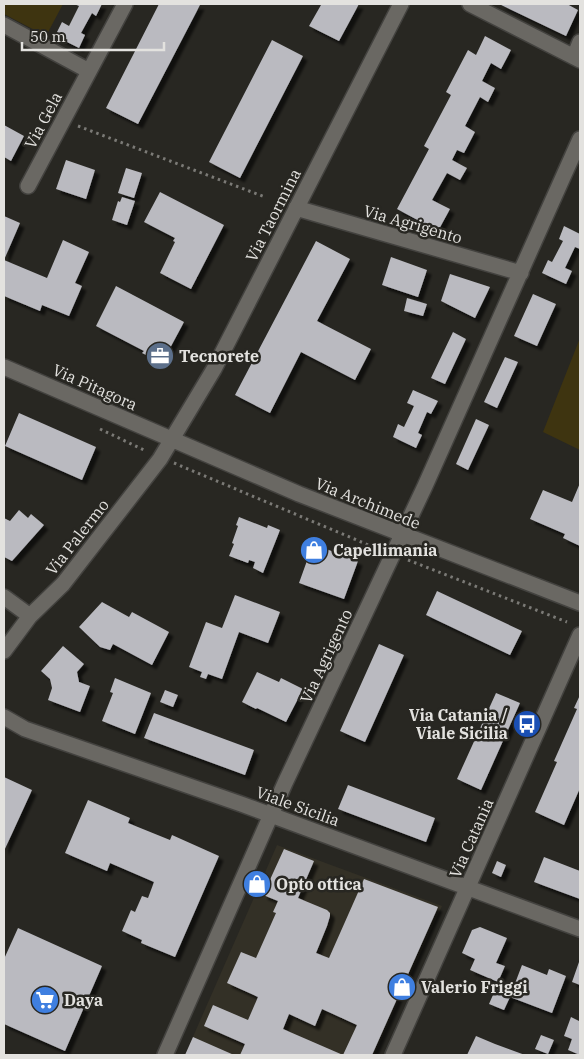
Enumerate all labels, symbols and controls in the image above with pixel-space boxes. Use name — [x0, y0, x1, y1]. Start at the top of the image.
scale bar — [22, 20, 165, 52]
text: 50 m — [30, 27, 66, 46]
street label: Via Gela — [20, 88, 66, 152]
street label: Via Taormina — [241, 165, 305, 265]
street label: Via Agrigento — [361, 200, 465, 248]
office icon: Tecnorete — [145, 341, 175, 371]
place label: Tecnorete — [179, 346, 259, 366]
street label: Via Pitagora — [50, 359, 141, 415]
street label: Via Archimede — [313, 473, 423, 533]
street label: Via Palermo — [41, 495, 113, 579]
shop icon: Capellimania — [299, 535, 329, 565]
place label: Capellimania — [333, 540, 437, 560]
street label: Via Agrigento — [295, 606, 357, 706]
place label: Via Catania / Viale Sicilia — [409, 705, 508, 743]
bus stop icon: Via Catania / Viale Sicilia — [512, 709, 542, 739]
street label: Viale Sicilia — [253, 782, 343, 830]
street label: Via Catania — [445, 795, 498, 881]
shop icon: Opto ottica — [242, 869, 272, 899]
place label: Opto ottica — [276, 874, 362, 894]
shop icon: Valerio Friggi — [387, 972, 417, 1002]
place label: Valerio Friggi — [421, 977, 528, 997]
supermarket icon: Daya — [30, 985, 60, 1015]
place label: Daya — [64, 990, 103, 1010]

